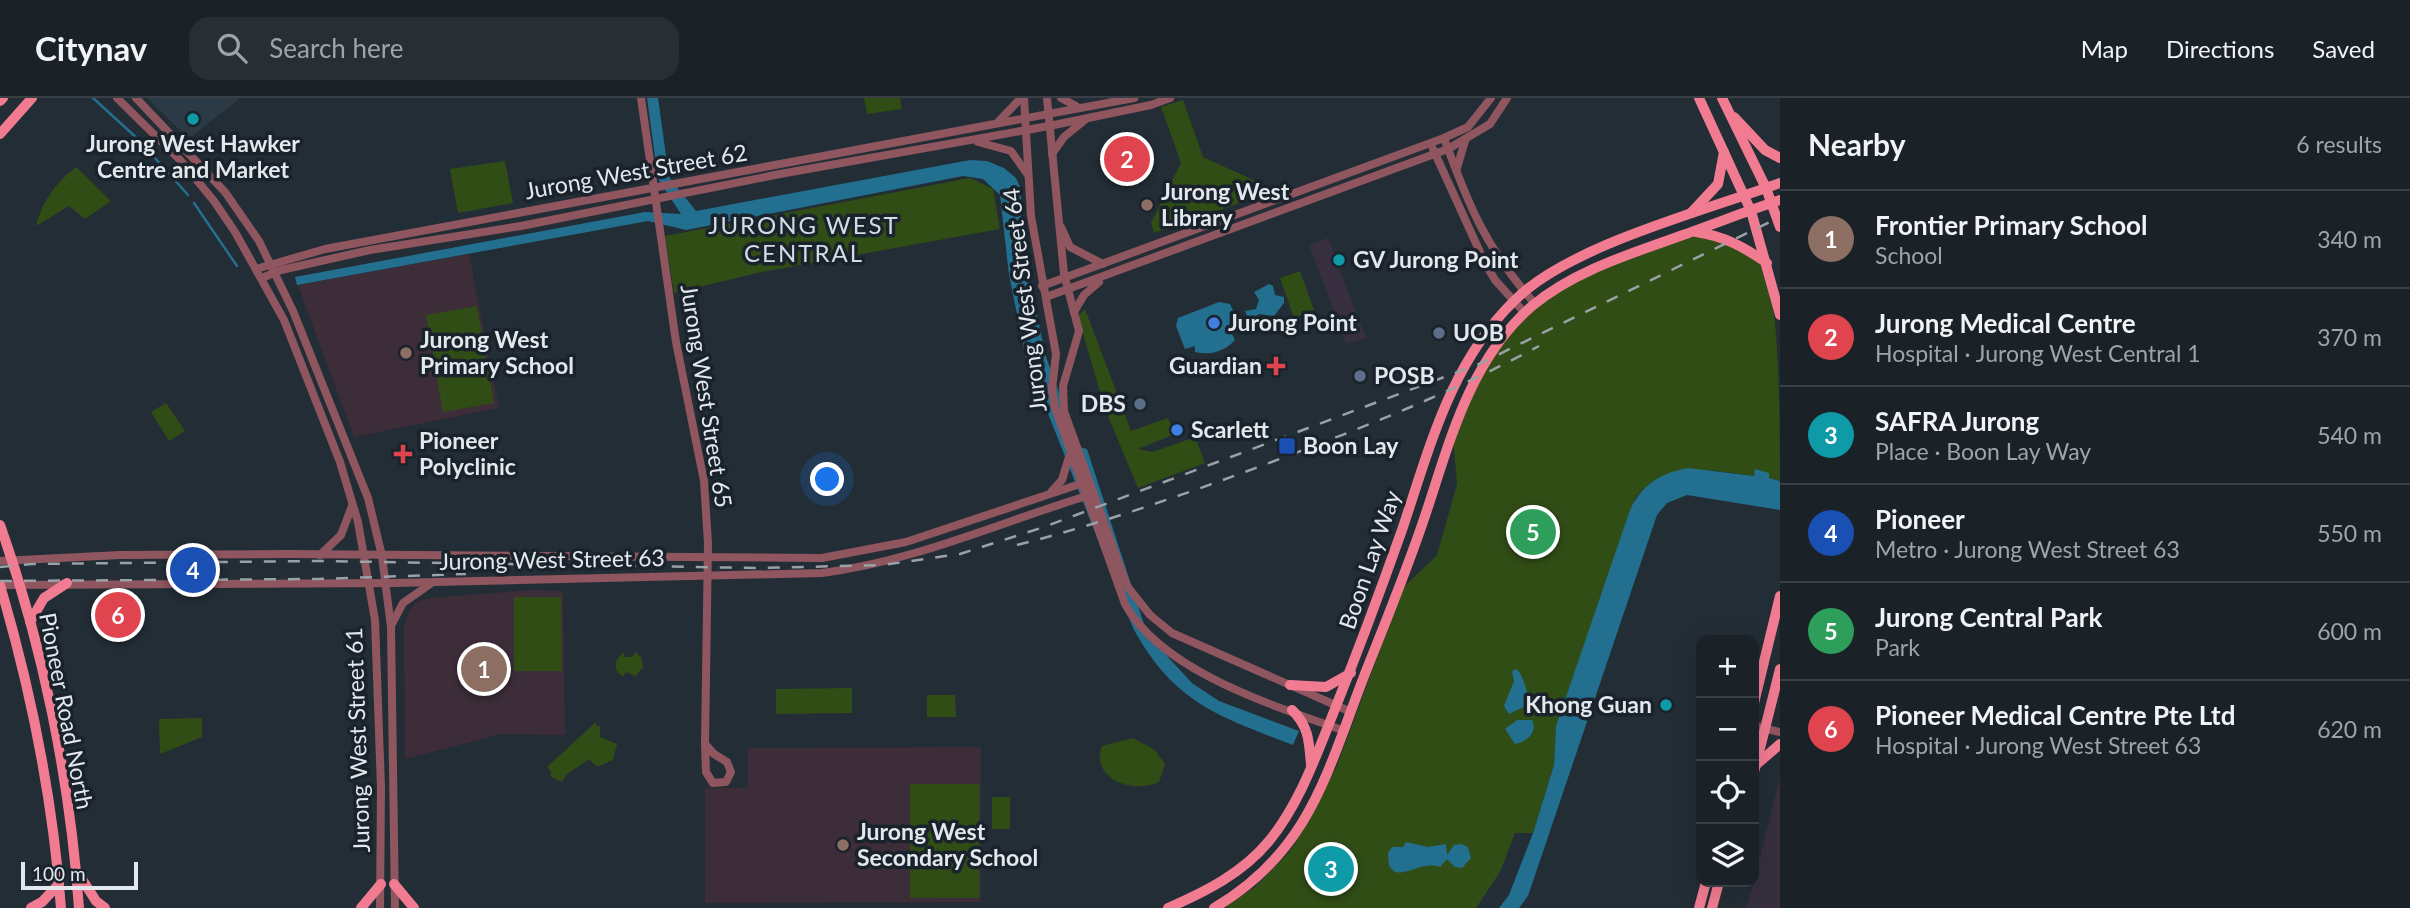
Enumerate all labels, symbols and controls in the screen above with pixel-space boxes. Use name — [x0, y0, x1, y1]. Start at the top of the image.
search box — [189, 17, 679, 80]
text: Citynav — [35, 28, 147, 68]
icon: search — [213, 29, 251, 67]
text: Search here — [269, 32, 403, 64]
text: Map — [2081, 34, 2128, 63]
text: Directions — [2166, 34, 2274, 63]
text: Saved — [2312, 34, 2375, 63]
marker: Jurong West Hawker Centre and Market — [185, 111, 201, 127]
text: Nearby — [1808, 126, 1906, 162]
place label: Jurong West Hawker Centre and Market — [86, 129, 300, 183]
text: 6 results — [2296, 130, 2382, 158]
pin: 2 — [1104, 133, 1150, 185]
street label: Jurong West Street 62 — [522, 138, 749, 204]
place label: Jurong West Library — [1161, 177, 1290, 231]
street label: Jurong West Street 64 — [996, 187, 1052, 414]
marker: Jurong West Library — [1139, 197, 1155, 213]
text: Frontier Primary School — [1875, 209, 2147, 241]
district label: JURONG WEST CENTRAL — [708, 210, 900, 267]
text: 1 — [1824, 225, 1838, 253]
text: 340 m — [2317, 225, 2382, 253]
text: School — [1875, 241, 1943, 269]
place label: GV Jurong Point — [1353, 245, 1519, 273]
marker: GV Jurong Point — [1331, 252, 1347, 268]
street label: Jurong West Street 65 — [676, 282, 738, 509]
text: Jurong Medical Centre — [1875, 307, 2136, 339]
place label: Jurong Point — [1228, 308, 1357, 336]
marker: Jurong Point — [1206, 315, 1222, 331]
place label: UOB — [1453, 318, 1504, 346]
text: 2 — [1824, 323, 1838, 351]
text: 370 m — [2317, 323, 2382, 351]
place label: Jurong West Primary School — [420, 325, 574, 379]
marker: UOB — [1431, 325, 1447, 341]
text: Hospital · Jurong West Central 1 — [1875, 339, 2201, 367]
marker: Jurong West Primary School — [398, 345, 414, 361]
place label: Guardian — [1169, 351, 1262, 379]
marker: Guardian — [1268, 358, 1284, 374]
place label: POSB — [1374, 361, 1435, 389]
marker: POSB — [1352, 368, 1368, 384]
place label: DBS — [1081, 389, 1126, 417]
marker: DBS — [1132, 396, 1148, 412]
text: SAFRA Jurong — [1875, 405, 2039, 437]
place label: Scarlett — [1191, 415, 1270, 443]
text: 3 — [1824, 421, 1838, 449]
text: 540 m — [2317, 421, 2382, 449]
marker: Scarlett — [1169, 422, 1185, 438]
place label: Pioneer Polyclinic — [419, 426, 516, 480]
place label: Boon Lay — [1303, 431, 1399, 459]
marker: Boon Lay — [1277, 436, 1297, 456]
text: Place · Boon Lay Way — [1875, 437, 2091, 465]
marker: Pioneer Polyclinic — [393, 444, 413, 464]
your location — [810, 462, 844, 496]
street label: Boon Lay Way — [1332, 487, 1406, 633]
text: Pioneer — [1875, 503, 1965, 535]
pin: 5 — [1510, 506, 1556, 558]
text: 4 — [1824, 519, 1838, 547]
text: 550 m — [2317, 519, 2382, 547]
text: Metro · Jurong West Street 63 — [1875, 535, 2180, 563]
street label: Jurong West Street 63 — [439, 543, 665, 575]
pin: 4 — [170, 544, 216, 596]
pin: 6 — [95, 589, 141, 641]
text: Jurong Central Park — [1875, 601, 2102, 633]
street label: Pioneer Road North — [34, 610, 100, 812]
text: 5 — [1824, 617, 1838, 645]
text: 600 m — [2317, 617, 2382, 645]
street label: Jurong West Street 61 — [339, 627, 375, 853]
text: Park — [1875, 633, 1920, 661]
map controls — [1696, 635, 1759, 887]
button: + — [1696, 635, 1759, 698]
pin: 1 — [461, 643, 507, 695]
place label: Khong Guan — [1525, 690, 1652, 718]
marker: Khong Guan — [1658, 697, 1674, 713]
button: − — [1696, 698, 1759, 761]
text: Pioneer Medical Centre Pte Ltd — [1875, 699, 2236, 731]
text: 6 — [1824, 715, 1838, 743]
text: 620 m — [2317, 715, 2382, 743]
text: Hospital · Jurong West Street 63 — [1875, 731, 2201, 759]
button: locate — [1696, 761, 1759, 824]
place label: Jurong West Secondary School — [857, 817, 1038, 871]
button: layers — [1696, 824, 1759, 887]
marker: Jurong West Secondary School — [835, 837, 851, 853]
pin: 3 — [1308, 843, 1354, 895]
scale bar — [21, 859, 138, 891]
text: 100 m — [32, 862, 86, 885]

